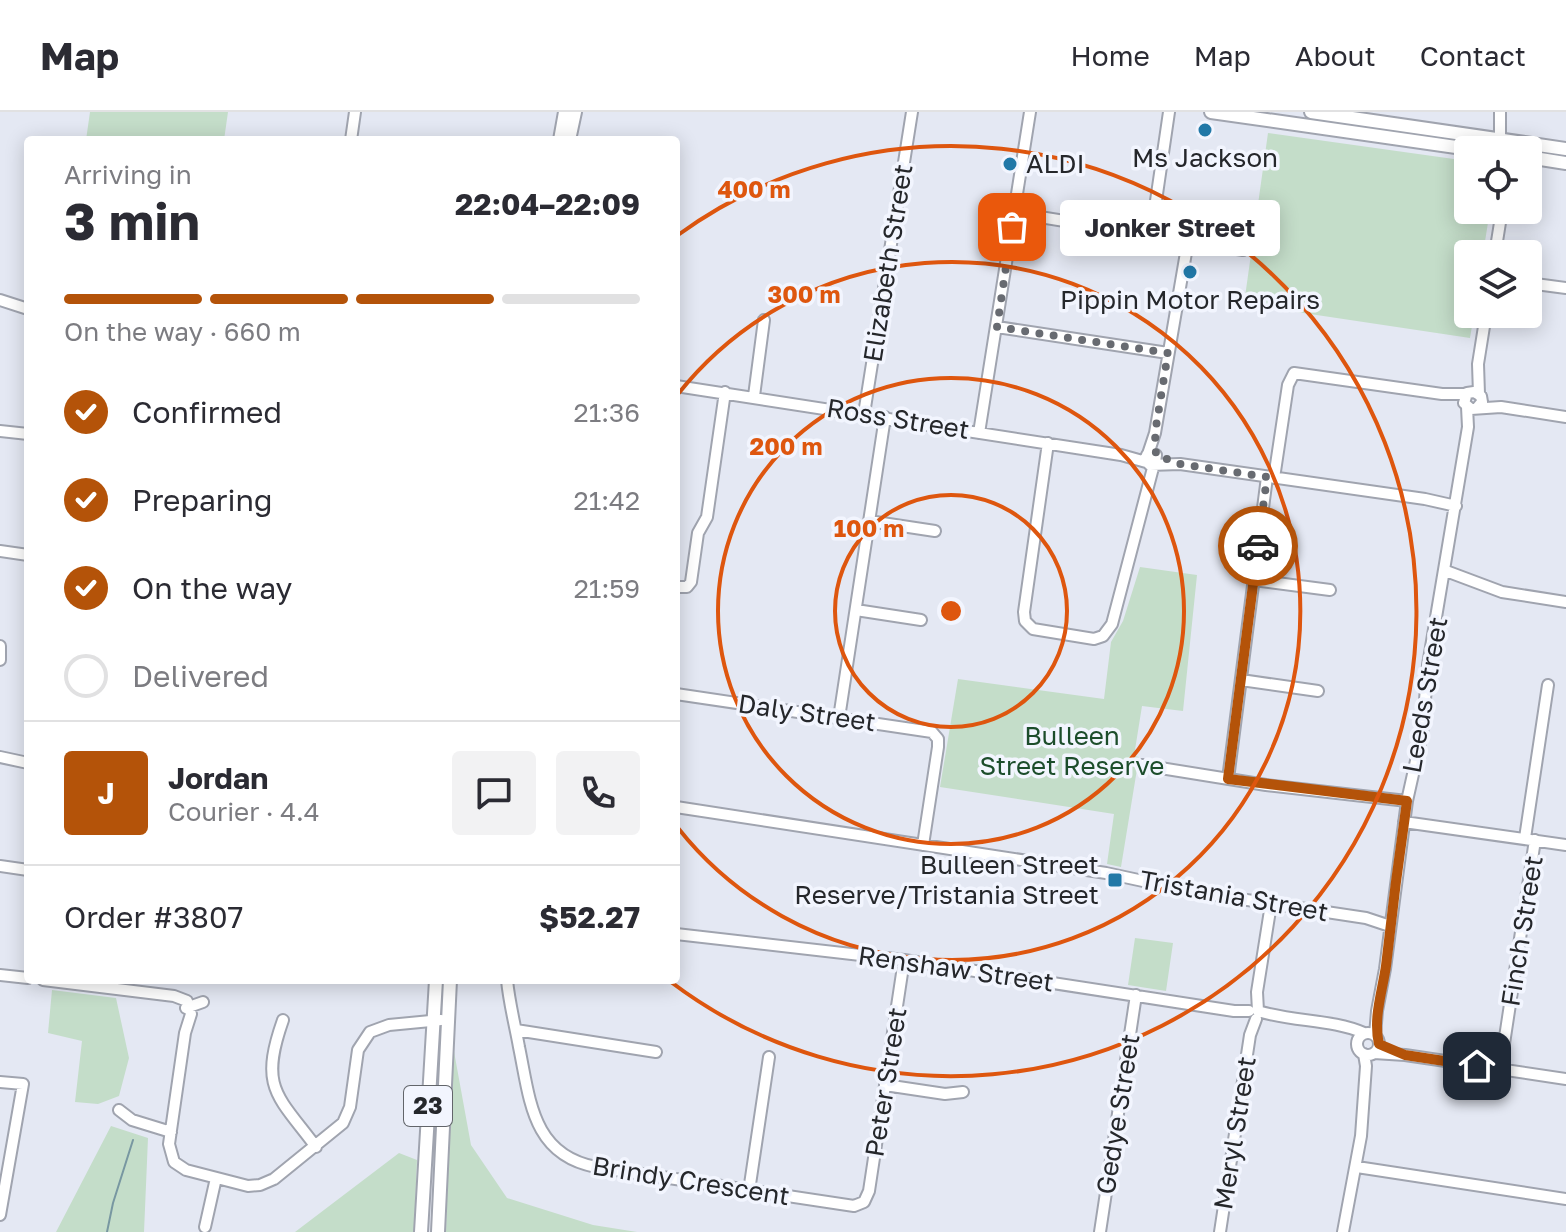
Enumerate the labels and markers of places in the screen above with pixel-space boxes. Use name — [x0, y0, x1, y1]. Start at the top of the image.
marker: Ms Jackson — [1196, 121, 1214, 139]
place label: Ms Jackson — [1132, 142, 1278, 173]
place label: ALDI — [1026, 148, 1085, 179]
marker: ALDI — [1001, 155, 1019, 173]
pin — [978, 193, 1046, 261]
callout: Jonker Street — [1060, 199, 1280, 255]
marker: Pippin Motor Repairs — [1181, 263, 1199, 281]
place label: Pippin Motor Repairs — [1060, 284, 1320, 315]
centre of rings — [937, 597, 965, 625]
place label: Bulleen Street Reserve/Tristania Street — [794, 849, 1099, 910]
marker: Bulleen Street Reserve/Tristania Street — [1106, 871, 1124, 889]
pin — [1443, 1032, 1511, 1100]

